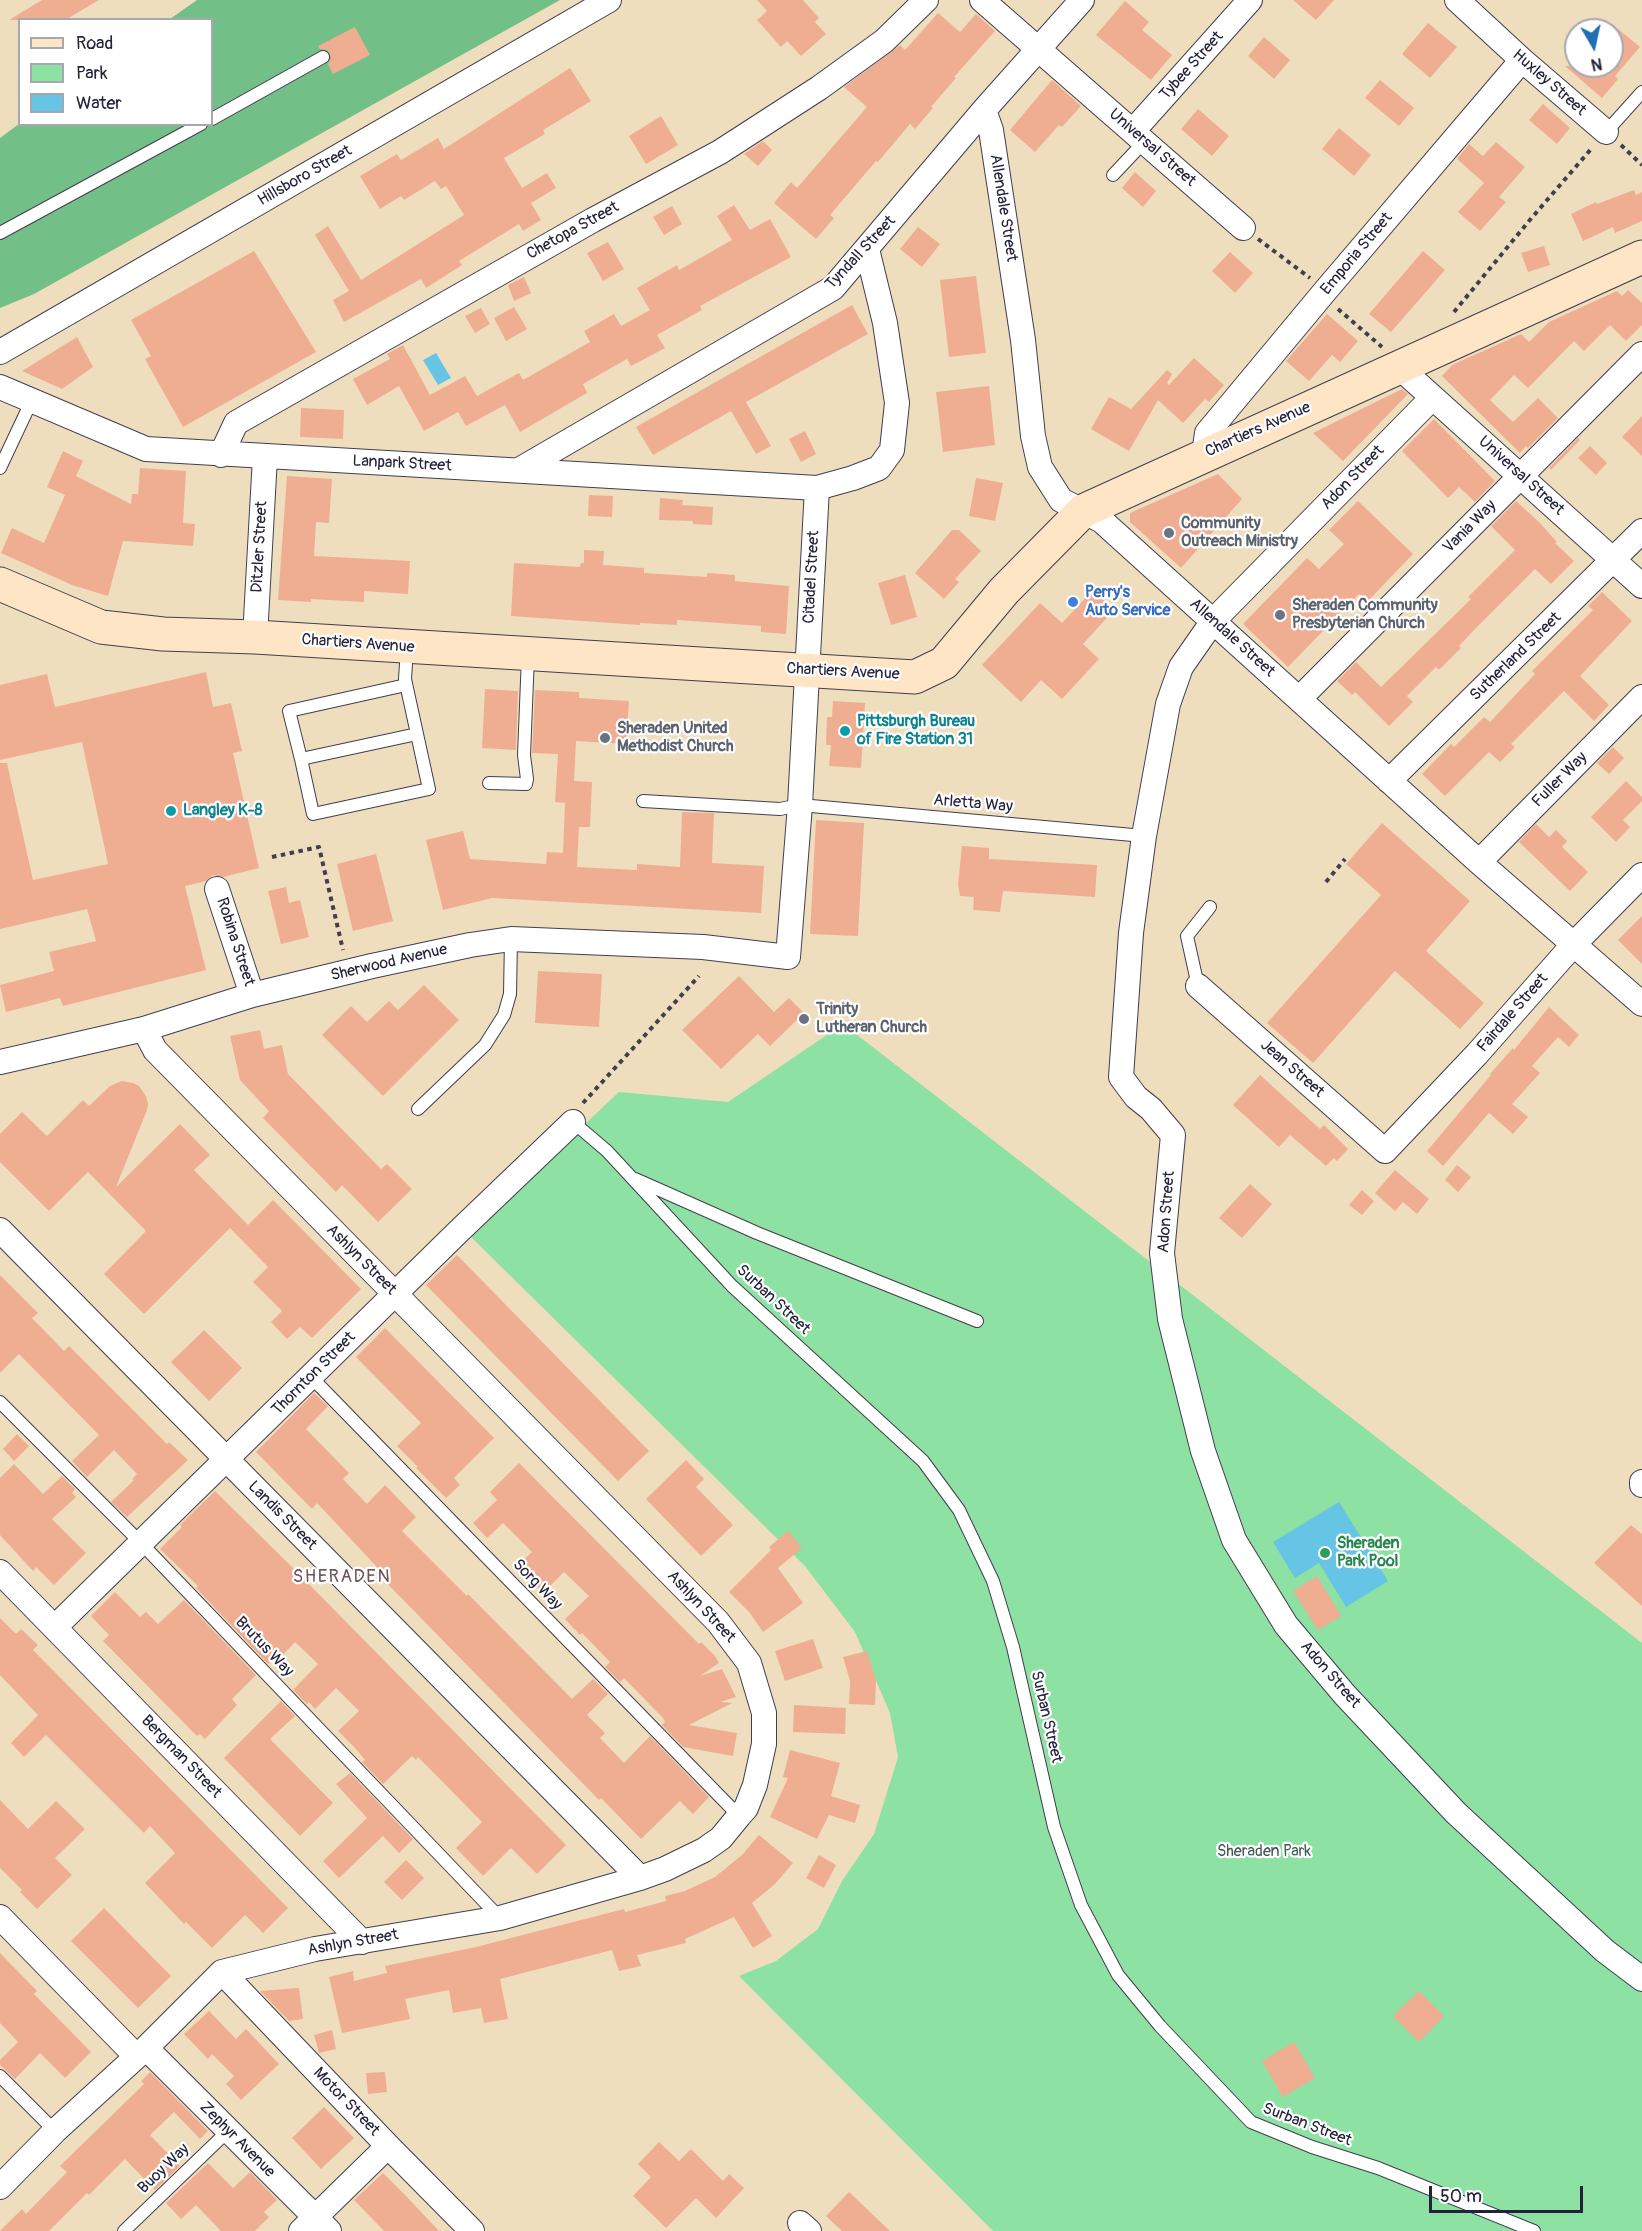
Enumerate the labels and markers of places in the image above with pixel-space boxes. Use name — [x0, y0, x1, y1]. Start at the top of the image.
place label: Community Outreach Ministry — [1181, 514, 1298, 552]
marker: Community Outreach Ministry — [1162, 526, 1176, 540]
place label: Perry's Auto Service — [1085, 583, 1170, 621]
marker: Perry's Auto Service — [1066, 595, 1080, 609]
place label: Sheraden Community Presbyterian Church — [1292, 596, 1438, 634]
marker: Sheraden Community Presbyterian Church — [1273, 608, 1287, 622]
place label: Pittsburgh Bureau of Fire Station 31 — [857, 712, 975, 750]
place label: Sheraden United Methodist Church — [617, 719, 733, 757]
marker: Pittsburgh Bureau of Fire Station 31 — [838, 724, 852, 738]
marker: Sheraden United Methodist Church — [598, 731, 612, 745]
place label: Langley K-8 — [183, 801, 263, 821]
marker: Langley K-8 — [164, 804, 178, 818]
place label: Trinity Lutheran Church — [816, 1000, 927, 1038]
marker: Trinity Lutheran Church — [797, 1012, 811, 1026]
place label: Sheraden Park Pool — [1337, 1534, 1399, 1572]
marker: Sheraden Park Pool — [1318, 1546, 1332, 1560]

